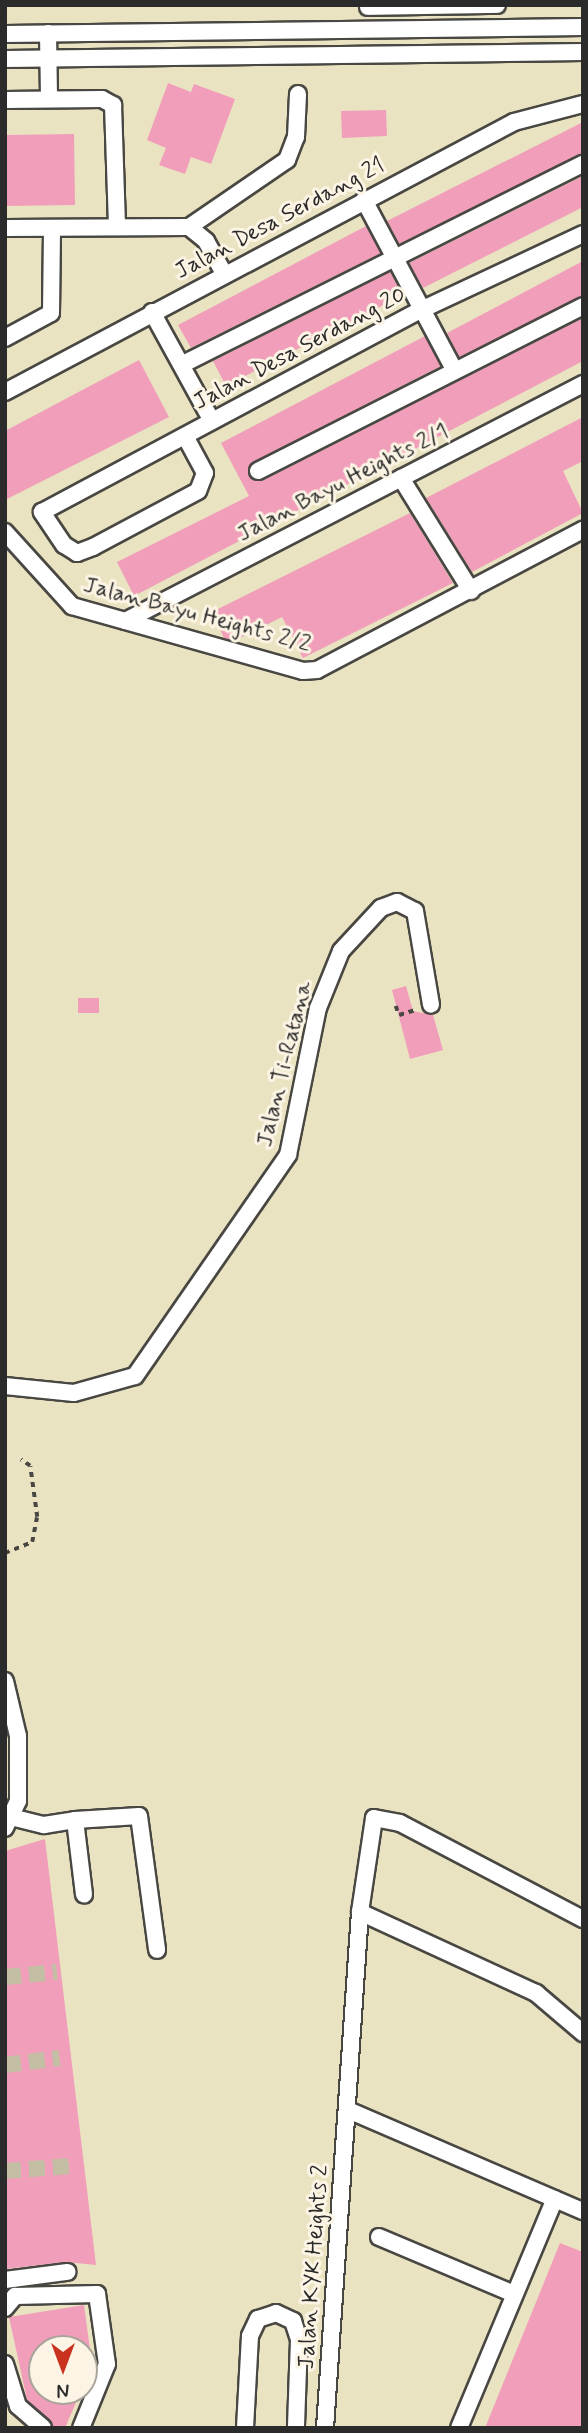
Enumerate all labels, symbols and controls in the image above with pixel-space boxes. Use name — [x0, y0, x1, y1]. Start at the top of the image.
street label: Jalan Desa Serdang 21 — [174, 154, 386, 284]
street label: Jalan Desa Serdang 20 — [192, 283, 408, 415]
street label: Jalan Bayu Heights 2/1 — [235, 419, 451, 547]
street label: Jalan Bayu Heights 2/2 — [82, 572, 312, 658]
street label: Jalan Ti-Ratana — [251, 980, 319, 1148]
street label: Jalan KYK Heights 2 — [293, 2164, 335, 2370]
north arrow — [28, 2335, 98, 2405]
text: N — [57, 2377, 69, 2402]

